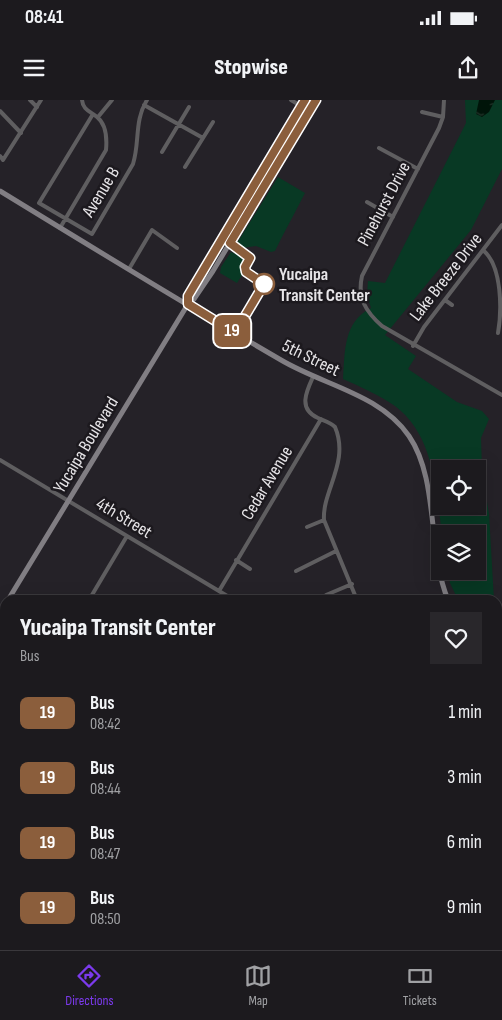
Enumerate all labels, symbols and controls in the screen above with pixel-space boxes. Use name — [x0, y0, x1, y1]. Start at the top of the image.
text: 08:41 — [25, 6, 64, 29]
icon: menu — [20, 54, 48, 82]
text: Stopwise — [214, 54, 288, 81]
icon: share — [454, 54, 482, 82]
street label: Pinehurst Drive — [353, 158, 415, 250]
street label: Avenue B — [77, 163, 124, 222]
street label: Lake Breeze Drive — [405, 229, 487, 325]
place label: Yucaipa Transit Center — [279, 264, 370, 306]
marker: Yucaipa Transit Center — [253, 273, 275, 295]
line badge: 19 — [210, 315, 254, 347]
text: 19 — [224, 320, 240, 341]
street label: 5th Street — [279, 335, 344, 381]
street label: Yucaipa Boulevard — [49, 393, 123, 497]
street label: Cedar Avenue — [237, 442, 297, 524]
map controls — [431, 460, 486, 580]
button: locate — [431, 460, 486, 515]
street label: 4th Street — [92, 493, 156, 543]
button: layers — [431, 525, 486, 580]
button: heart — [430, 612, 482, 664]
text: Yucaipa Transit Center — [20, 613, 216, 642]
text: Bus — [20, 647, 40, 666]
text: Bus — [90, 692, 115, 715]
text: 1 min — [448, 701, 482, 724]
text: 19 — [40, 702, 55, 723]
text: 08:42 — [90, 715, 121, 734]
text: Bus — [90, 757, 115, 780]
text: 3 min — [447, 766, 482, 789]
text: 19 — [40, 767, 55, 788]
text: 08:44 — [90, 780, 121, 799]
text: Bus — [90, 822, 115, 845]
text: 6 min — [447, 831, 482, 854]
text: 19 — [40, 832, 55, 853]
text: 08:47 — [90, 845, 120, 864]
text: Bus — [90, 887, 115, 910]
text: 9 min — [447, 896, 482, 919]
text: 19 — [40, 897, 55, 918]
text: 08:50 — [90, 910, 121, 929]
tab: Directions — [65, 962, 113, 1009]
tab: Map — [244, 962, 272, 1009]
tab: Tickets — [403, 962, 437, 1009]

